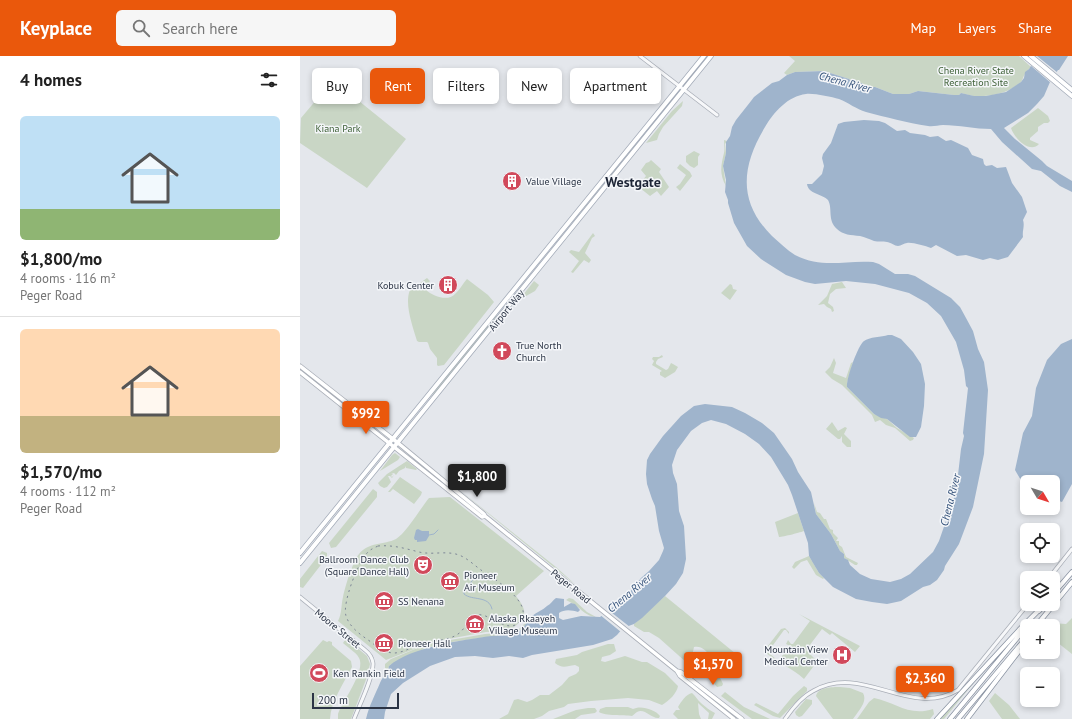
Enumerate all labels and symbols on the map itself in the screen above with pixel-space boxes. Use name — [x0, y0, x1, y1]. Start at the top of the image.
park label: Chena River State Recreation Site — [938, 64, 1014, 89]
water label: Chena River — [817, 68, 874, 96]
park label: Kiana Park — [315, 122, 361, 135]
building icon: Value Village — [501, 170, 523, 192]
district label: Westgate — [605, 173, 661, 191]
place label: Value Village — [525, 175, 582, 188]
building icon: Kobuk Center — [437, 274, 459, 296]
place label: Kobuk Center — [377, 279, 435, 292]
street label: Airport Way — [486, 287, 527, 334]
place label: True North Church — [516, 339, 562, 364]
church icon: True North Church — [491, 340, 513, 362]
pin: $992 — [342, 401, 390, 435]
pin: $1,800 — [444, 464, 510, 498]
water label: Chena River — [937, 471, 964, 528]
north arrow — [1020, 475, 1060, 515]
place label: Ballroom Dance Club (Square Dance Hall) — [319, 553, 409, 578]
theatre icon: Ballroom Dance Club (Square Dance Hall) — [412, 554, 434, 576]
street label: Peger Road — [548, 566, 593, 607]
place label: Pioneer Air Museum — [464, 569, 515, 594]
museum icon: Pioneer Air Museum — [439, 570, 461, 592]
water label: Chena River — [604, 570, 655, 615]
museum icon: SS Nenana — [373, 590, 395, 612]
place label: SS Nenana — [398, 595, 444, 608]
street label: Moore Street — [312, 606, 364, 651]
place label: Alaska Rkaayeh Village Museum — [488, 612, 557, 637]
museum icon: Alaska Rkaayeh Village Museum — [464, 613, 486, 635]
museum icon: Pioneer Hall — [373, 632, 395, 654]
place label: Pioneer Hall — [398, 637, 451, 650]
place label: Mountain View Medical Center — [764, 643, 829, 668]
hospital icon: Mountain View Medical Center — [831, 644, 853, 666]
pin: $1,570 — [680, 652, 746, 686]
sports icon: Ken Rankin Field — [308, 662, 330, 684]
pin: $2,360 — [892, 666, 958, 700]
place label: Ken Rankin Field — [333, 667, 405, 680]
scale bar — [312, 691, 399, 710]

